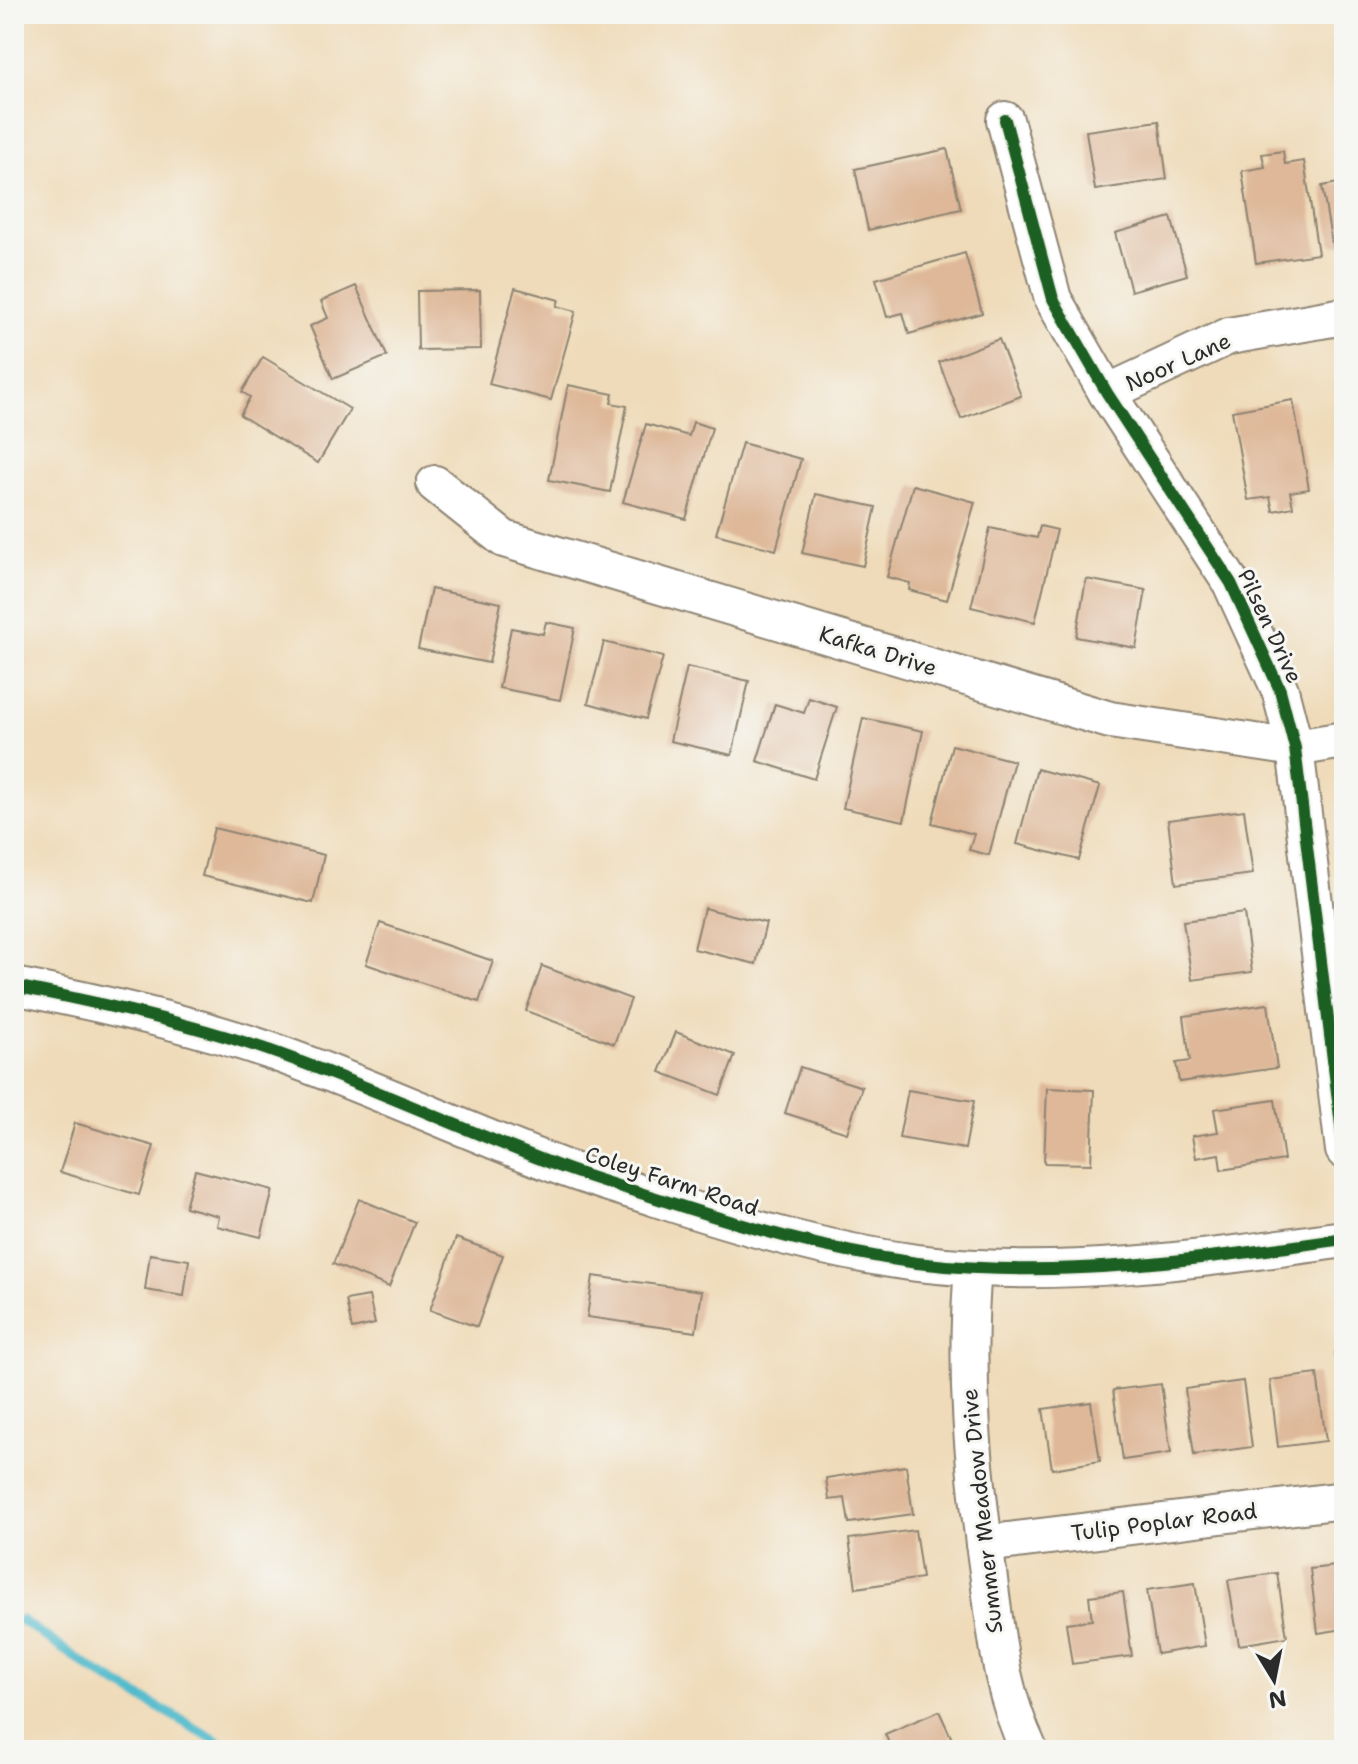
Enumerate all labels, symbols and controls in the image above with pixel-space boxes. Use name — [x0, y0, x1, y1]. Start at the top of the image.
street label: Noor Lane — [1121, 326, 1235, 398]
street label: Pilsen Drive — [1231, 564, 1309, 688]
street label: Kafka Drive — [815, 619, 941, 683]
street label: Coley Farm Road — [581, 1139, 763, 1223]
street label: Summer Meadow Drive — [955, 1387, 1009, 1635]
street label: Tulip Poplar Road — [1069, 1496, 1259, 1548]
north arrow — [1234, 1640, 1314, 1720]
text: N — [1266, 1683, 1288, 1715]

